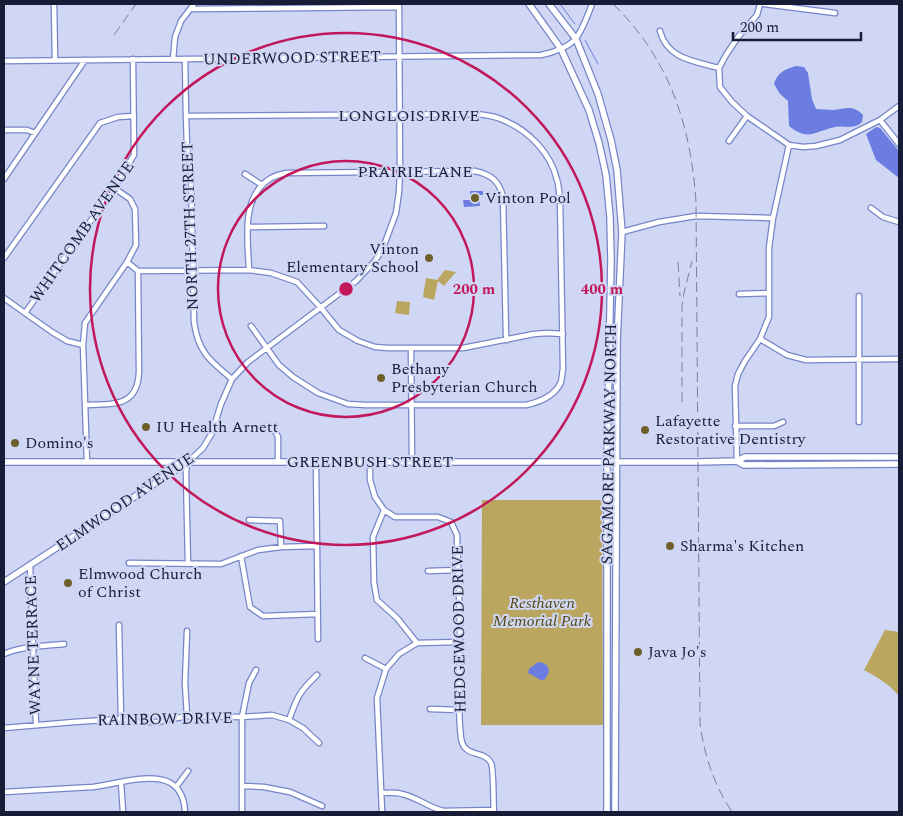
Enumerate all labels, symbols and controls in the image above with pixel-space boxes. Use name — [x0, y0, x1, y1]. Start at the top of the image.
scale bar — [733, 10, 860, 42]
text: 200 m — [740, 16, 779, 39]
street label: UNDERWOOD STREET — [203, 44, 381, 72]
street label: LONGLOIS DRIVE — [338, 104, 480, 128]
street label: NORTH 27TH STREET — [175, 141, 205, 311]
street label: WHITCOMB AVENUE — [24, 156, 140, 308]
street label: PRAIRIE LANE — [357, 160, 473, 184]
place label: Vinton Pool — [485, 186, 571, 210]
marker: Vinton Pool — [469, 192, 481, 204]
place label: Vinton Elementary School — [286, 237, 419, 279]
marker: Vinton Elementary School — [423, 252, 435, 264]
text: 200 m — [453, 278, 496, 301]
text: 400 m — [581, 278, 624, 301]
centre of rings — [337, 280, 355, 298]
street label: SAGAMORE PARKWAY NORTH — [595, 323, 623, 565]
place label: Bethany Presbyterian Church — [391, 357, 538, 399]
marker: Bethany Presbyterian Church — [375, 372, 387, 384]
place label: Lafayette Restorative Dentistry — [655, 409, 807, 451]
place label: IU Health Arnett — [156, 415, 278, 439]
marker: IU Health Arnett — [140, 421, 152, 433]
marker: Lafayette Restorative Dentistry — [639, 424, 651, 436]
place label: Domino's — [25, 431, 94, 455]
marker: Domino's — [9, 437, 21, 449]
street label: ELMWOOD AVENUE — [51, 447, 199, 557]
street label: GREENBUSH STREET — [287, 450, 453, 474]
place label: Sharma's Kitchen — [680, 534, 804, 558]
marker: Sharma's Kitchen — [664, 540, 676, 552]
street label: HEDGEWOOD DRIVE — [446, 545, 472, 713]
place label: Elmwood Church of Christ — [78, 562, 202, 604]
street label: WAYNE TERRACE — [19, 574, 47, 716]
marker: Elmwood Church of Christ — [62, 577, 74, 589]
park label: Resthaven Memorial Park — [493, 591, 592, 633]
place label: Java Jo's — [648, 640, 707, 664]
marker: Java Jo's — [632, 646, 644, 658]
street label: RAINBOW DRIVE — [97, 706, 233, 732]

